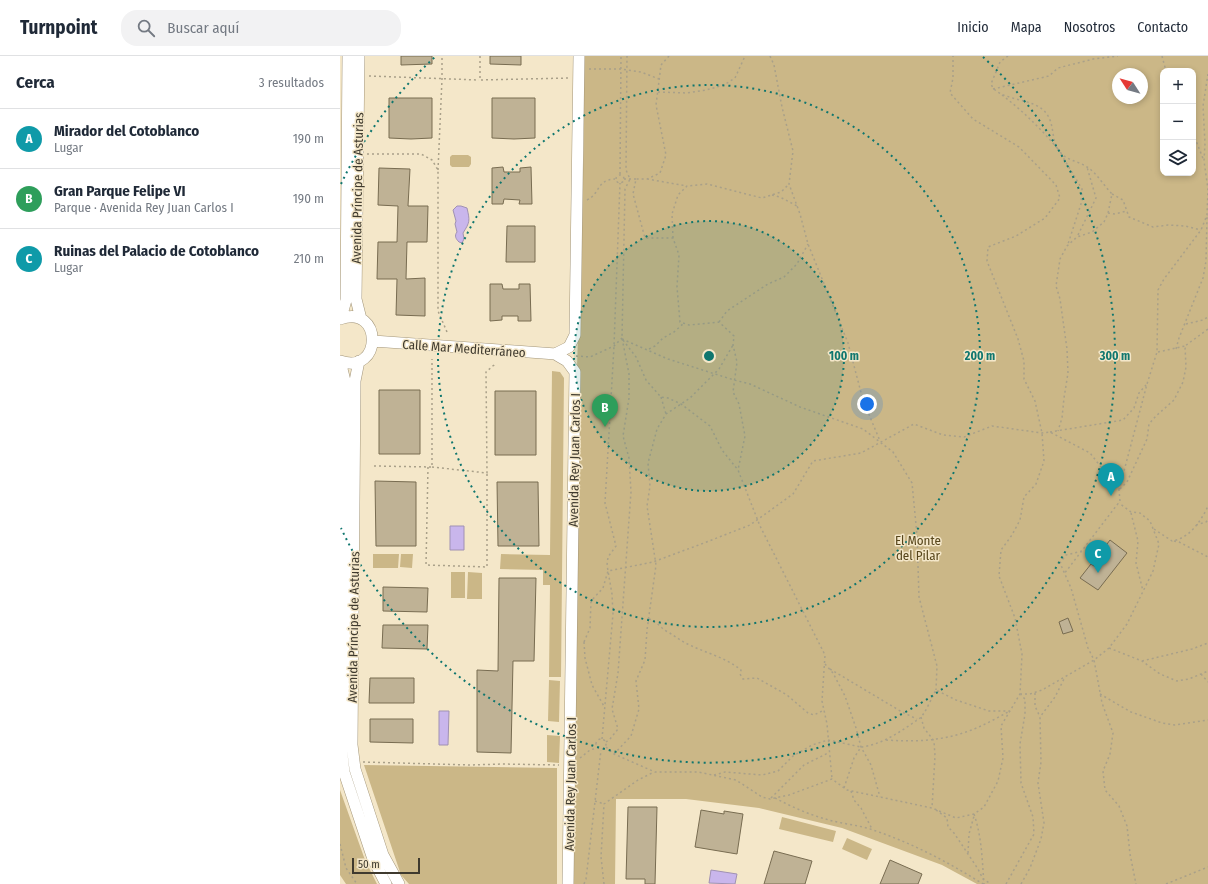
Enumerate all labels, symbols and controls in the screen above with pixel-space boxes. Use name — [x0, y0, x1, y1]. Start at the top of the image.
search box — [121, 10, 401, 46]
text: Turnpoint — [20, 16, 97, 39]
icon: search — [135, 17, 157, 39]
text: Buscar aquí — [167, 19, 239, 37]
text: Inicio — [957, 19, 989, 36]
text: Mapa — [1011, 19, 1042, 36]
text: Nosotros — [1064, 19, 1115, 36]
text: Contacto — [1137, 19, 1188, 36]
north arrow — [1112, 68, 1148, 104]
map controls — [1160, 68, 1196, 176]
button: + — [1160, 68, 1196, 104]
text: Cerca — [16, 72, 55, 93]
text: 3 resultados — [259, 75, 324, 90]
button: − — [1160, 104, 1196, 140]
street label: Avenida Príncipe de Asturias — [349, 112, 366, 264]
text: Mirador del Cotoblanco — [54, 122, 199, 140]
text: A — [25, 131, 33, 146]
text: 190 m — [293, 131, 324, 146]
text: Lugar — [54, 140, 83, 155]
button: layers — [1160, 140, 1196, 176]
text: Gran Parque Felipe VI — [54, 182, 185, 200]
text: B — [25, 191, 33, 206]
text: 190 m — [293, 191, 324, 206]
text: Parque · Avenida Rey Juan Carlos I — [54, 200, 234, 215]
text: Ruinas del Palacio de Cotoblanco — [54, 242, 259, 260]
text: C — [26, 251, 32, 266]
text: 210 m — [294, 251, 324, 266]
text: Lugar — [54, 260, 83, 275]
street label: Calle Mar Mediterráneo — [402, 337, 526, 360]
centre of rings — [702, 349, 716, 363]
text: 100 m — [829, 349, 859, 363]
text: 200 m — [964, 349, 995, 363]
text: 300 m — [1099, 349, 1130, 363]
street label: Avenida Rey Juan Carlos I — [566, 393, 583, 527]
pin: B — [592, 394, 618, 427]
your location — [857, 394, 877, 414]
pin: A — [1098, 463, 1124, 496]
park label: El Monte del Pilar — [895, 533, 941, 563]
pin: C — [1085, 540, 1111, 573]
street label: Avenida Príncipe de Asturias — [345, 551, 362, 703]
street label: Avenida Rey Juan Carlos I — [562, 717, 579, 851]
scale bar — [352, 856, 420, 875]
text: 50 m — [358, 858, 380, 871]

